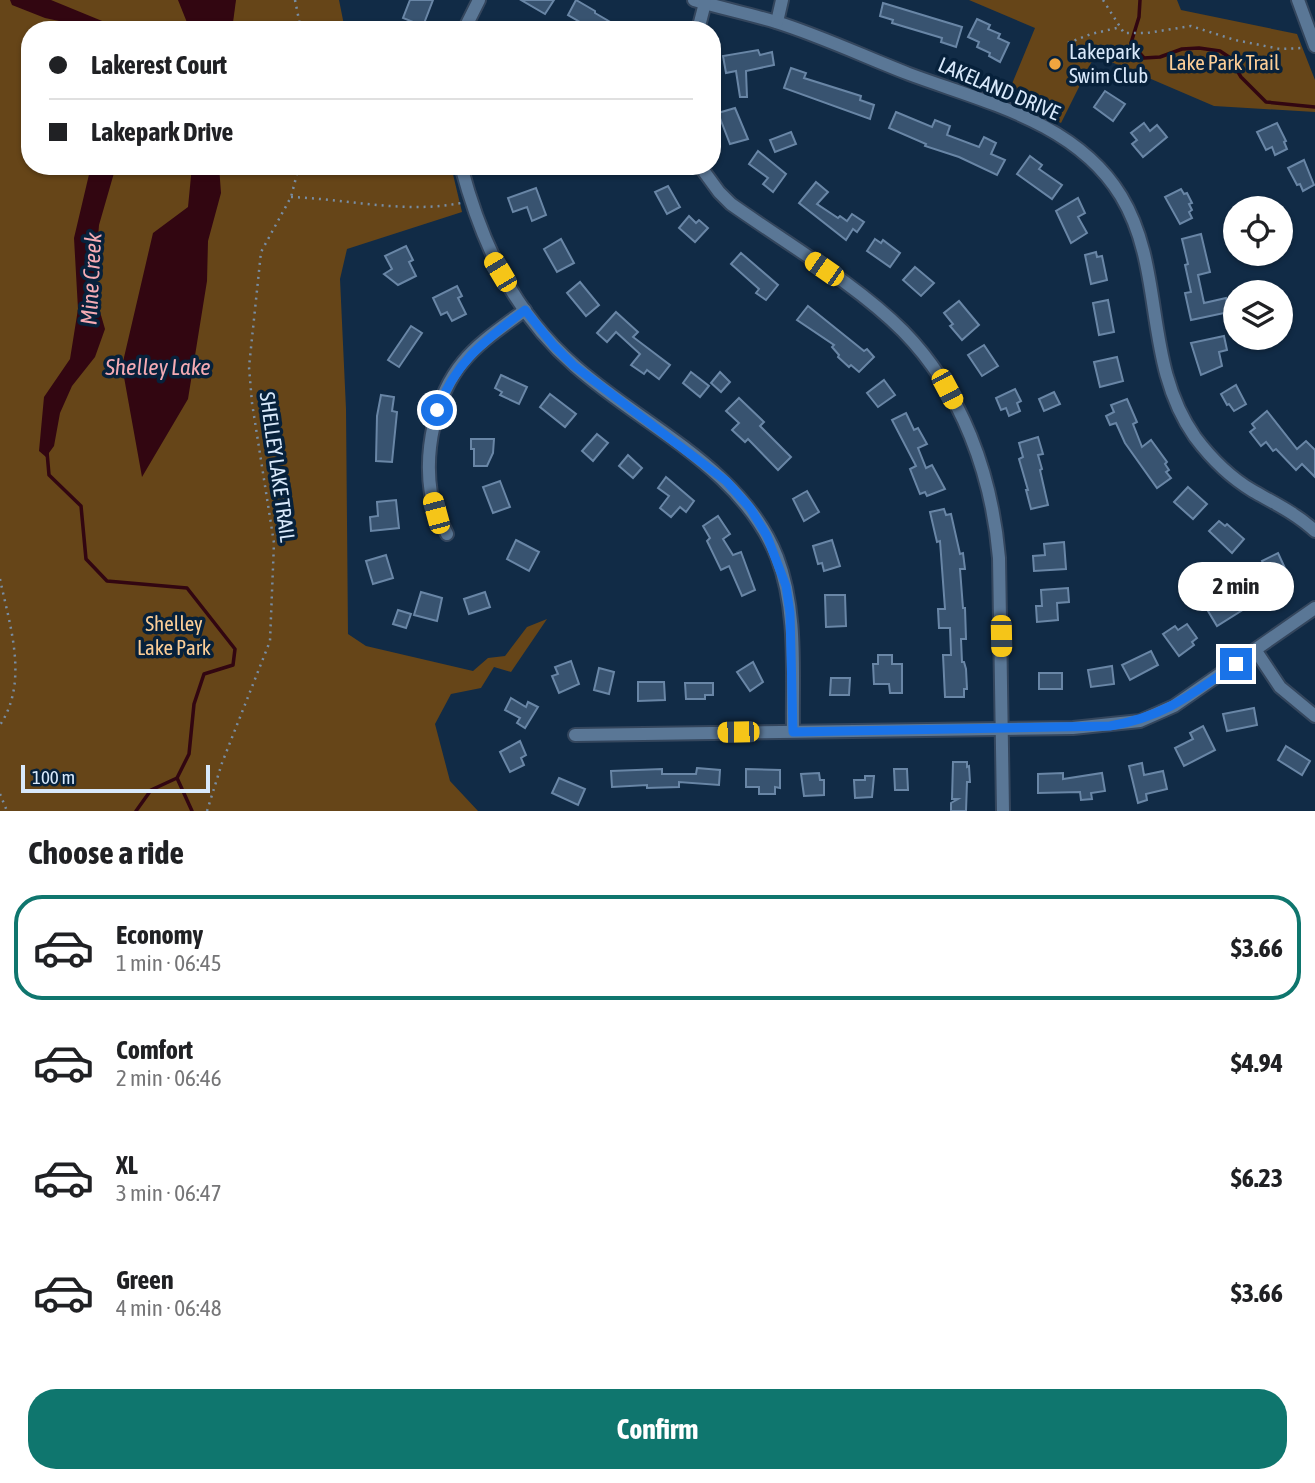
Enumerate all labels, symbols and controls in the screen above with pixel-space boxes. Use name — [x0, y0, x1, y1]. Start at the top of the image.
place label: Lakepark Swim Club — [1069, 39, 1148, 87]
text: Lakerest Court — [91, 50, 227, 80]
park label: Lake Park Trail — [1169, 50, 1280, 74]
street label: LAKELAND DRIVE — [935, 52, 1064, 125]
marker: Lakepark Swim Club — [1047, 56, 1063, 72]
text: Lakepark Drive — [91, 117, 233, 147]
map controls — [1223, 196, 1293, 350]
button: locate — [1223, 196, 1293, 266]
water label: Mine Creek — [76, 231, 106, 326]
car — [801, 248, 848, 290]
car — [481, 249, 520, 295]
button: layers — [1223, 280, 1293, 350]
water label: Shelley Lake — [104, 354, 211, 380]
car — [928, 366, 967, 412]
street label: SHELLEY LAKE TRAIL — [256, 390, 300, 544]
route start — [421, 394, 453, 426]
car — [421, 490, 452, 536]
callout: 2 min — [1178, 562, 1294, 612]
text: 2 min — [1213, 573, 1259, 599]
park label: Shelley Lake Park — [137, 611, 211, 659]
car — [991, 615, 1012, 657]
route end — [1220, 648, 1252, 680]
car — [717, 721, 760, 743]
scale bar — [21, 762, 210, 794]
text: 100 m — [32, 766, 75, 788]
text: Choose a ride — [28, 834, 184, 871]
icon: car — [32, 916, 95, 979]
text: Economy — [116, 920, 203, 950]
text: $3.66 — [1231, 933, 1283, 963]
text: 1 min · 06:45 — [116, 950, 222, 976]
icon: car — [32, 1031, 95, 1094]
text: Comfort — [116, 1035, 193, 1065]
text: $4.94 — [1231, 1048, 1283, 1078]
text: 2 min · 06:46 — [116, 1065, 222, 1091]
icon: car — [32, 1146, 95, 1209]
text: XL — [116, 1150, 138, 1180]
text: $6.23 — [1231, 1163, 1283, 1193]
text: 3 min · 06:47 — [116, 1180, 222, 1206]
icon: car — [32, 1261, 95, 1324]
text: Green — [116, 1265, 174, 1295]
text: $3.66 — [1231, 1278, 1283, 1308]
text: 4 min · 06:48 — [116, 1295, 222, 1321]
button: Confirm — [28, 1389, 1287, 1469]

